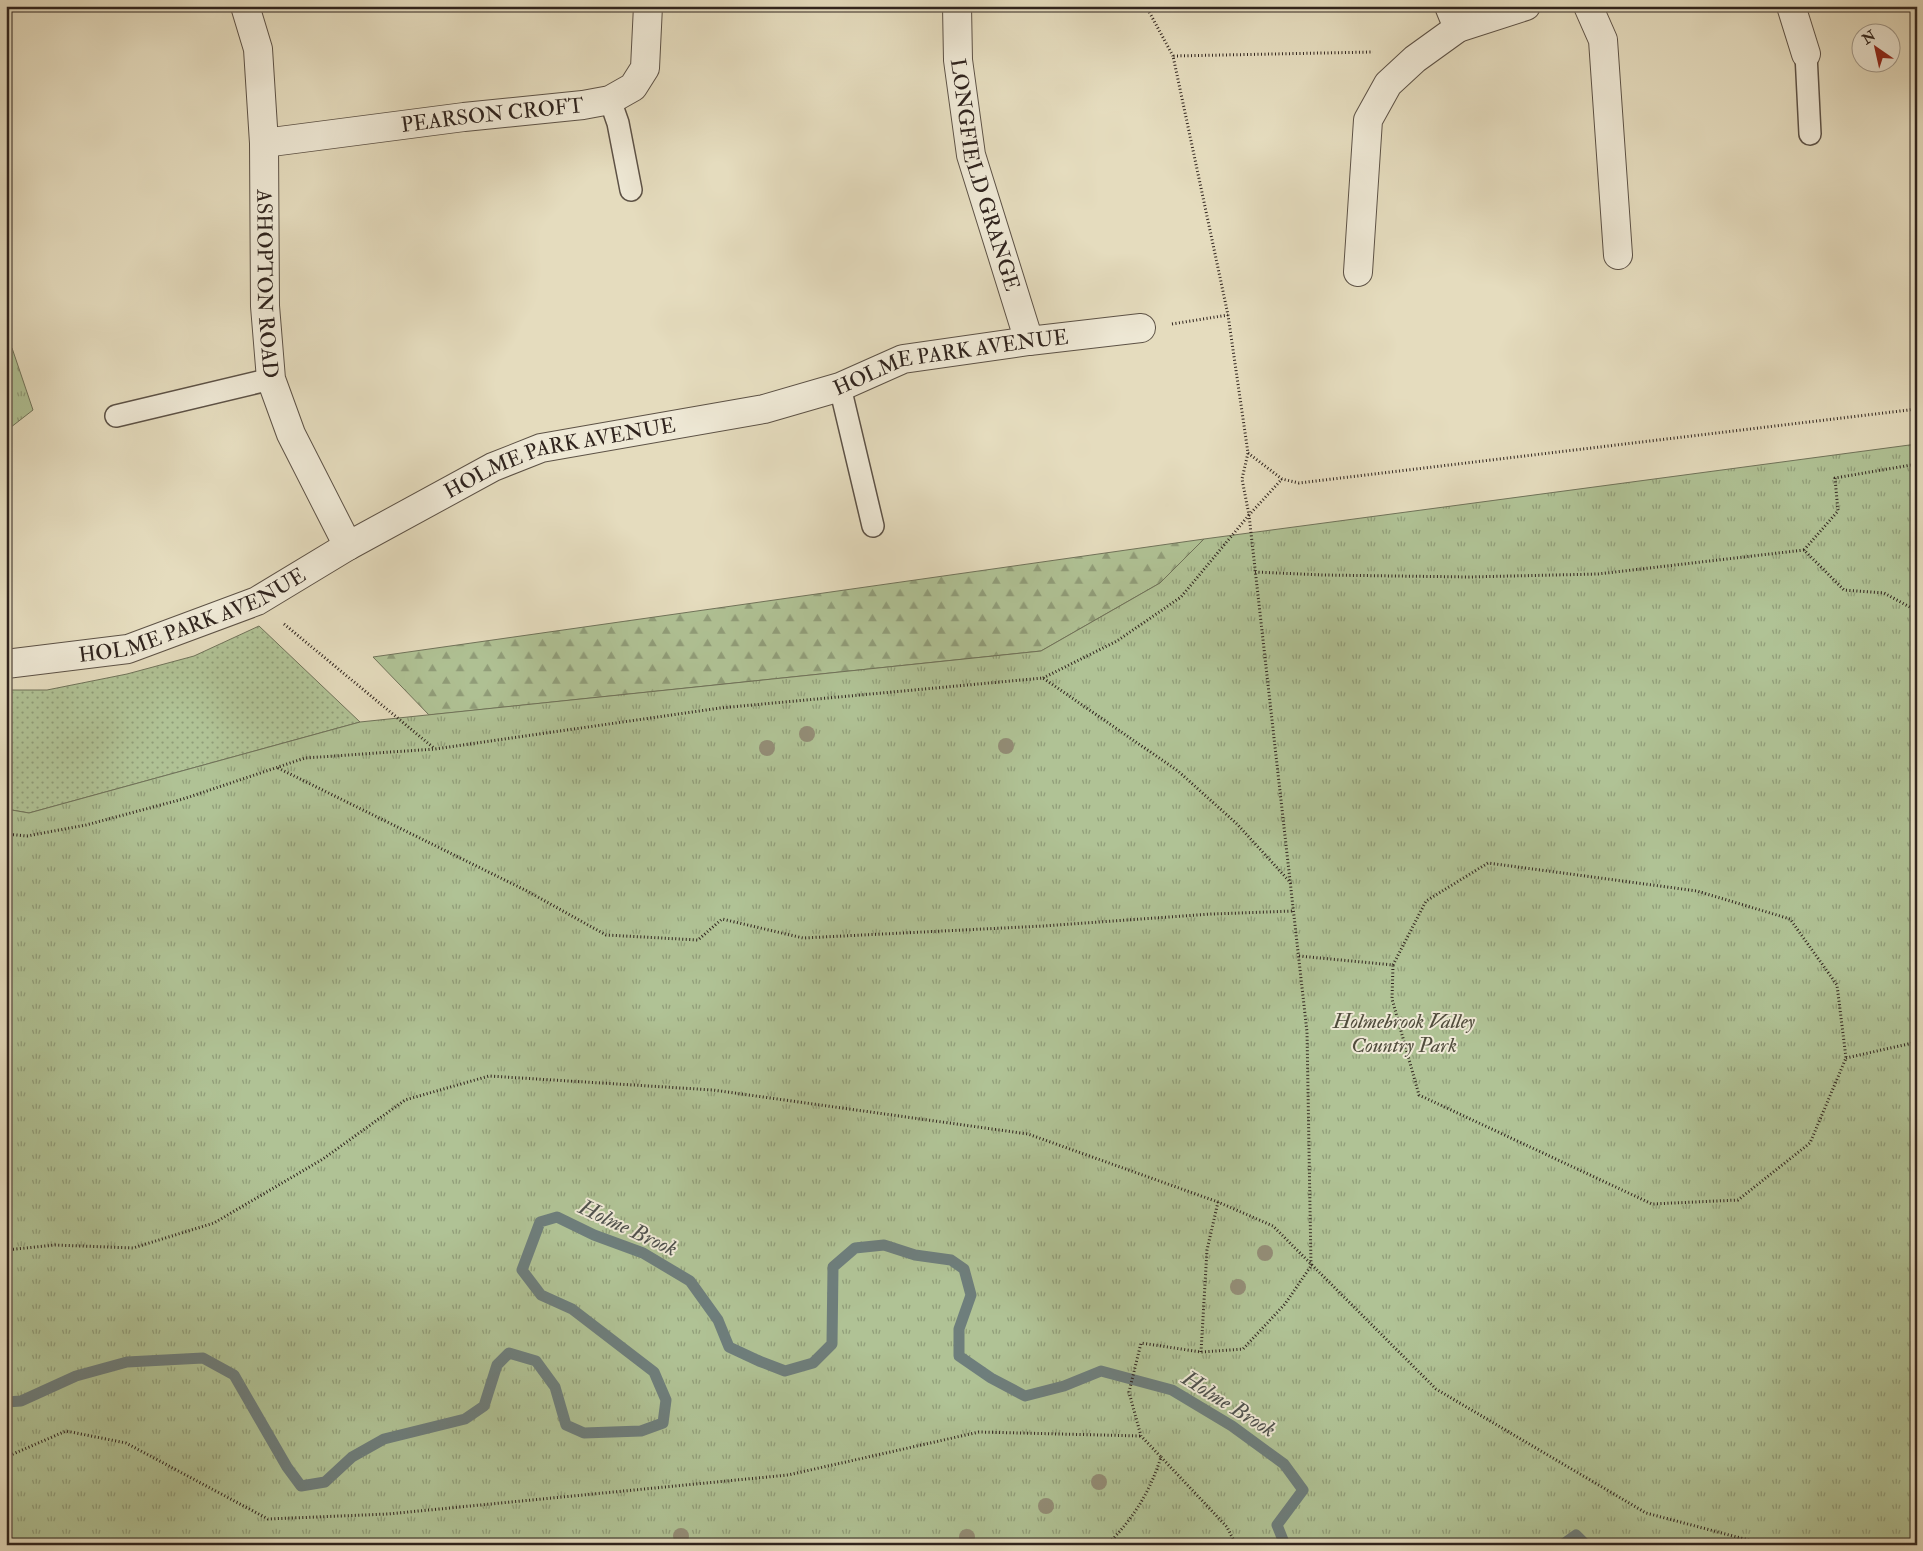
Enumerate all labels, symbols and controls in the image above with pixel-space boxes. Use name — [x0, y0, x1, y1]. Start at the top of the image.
north arrow — [1850, 22, 1900, 72]
text: N — [1858, 27, 1879, 49]
street label: LONGFIELD GRANGE — [944, 57, 1026, 294]
street label: PEARSON CROFT — [399, 91, 585, 139]
street label: ASHOPTON ROAD — [251, 188, 284, 379]
street label: HOLME PARK AVENUE — [829, 323, 1070, 402]
street label: HOLME PARK AVENUE — [439, 411, 678, 505]
street label: HOLME PARK AVENUE — [77, 561, 310, 668]
park label: Holmebrook Valley Country Park — [1332, 1008, 1476, 1059]
water label: Holme Brook — [573, 1193, 682, 1263]
water label: Holme Brook — [1176, 1364, 1281, 1444]

